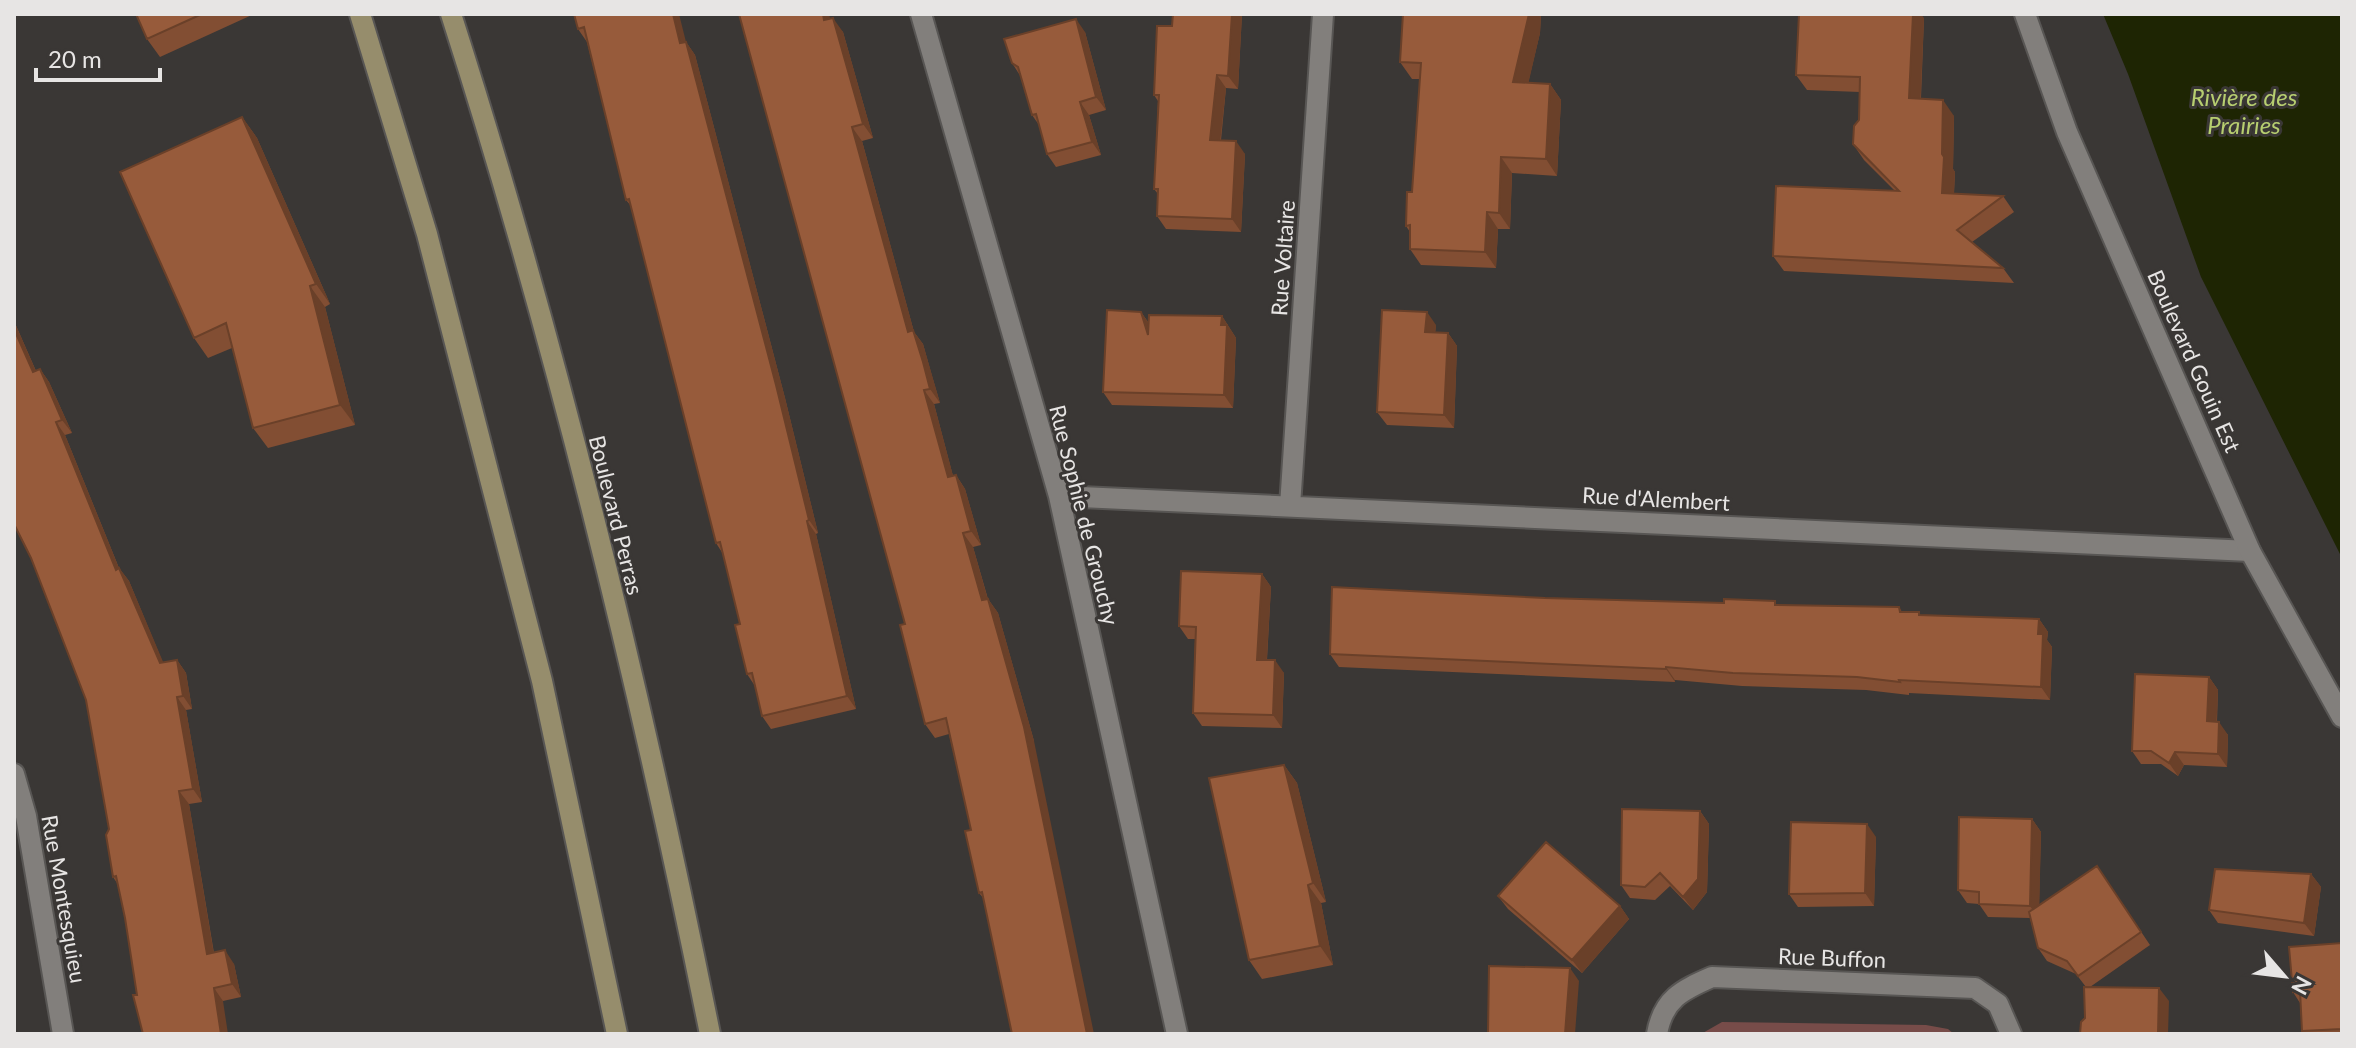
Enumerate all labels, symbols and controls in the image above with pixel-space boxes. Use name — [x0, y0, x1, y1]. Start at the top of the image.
scale bar — [36, 32, 160, 82]
text: 20 m — [48, 44, 102, 73]
water label: Rivière des Prairies — [2191, 82, 2298, 139]
street label: Rue Voltaire — [1265, 199, 1300, 317]
street label: Boulevard Gouin Est — [2142, 265, 2247, 456]
street label: Rue Sophie de Grouchy — [1044, 402, 1125, 628]
street label: Boulevard Perras — [584, 432, 649, 597]
street label: Rue d'Alembert — [1581, 481, 1731, 516]
street label: Rue Montesquieu — [36, 813, 93, 985]
north arrow — [2244, 936, 2324, 1016]
street label: Rue Buffon — [1778, 942, 1887, 973]
text: N — [2286, 972, 2318, 999]

